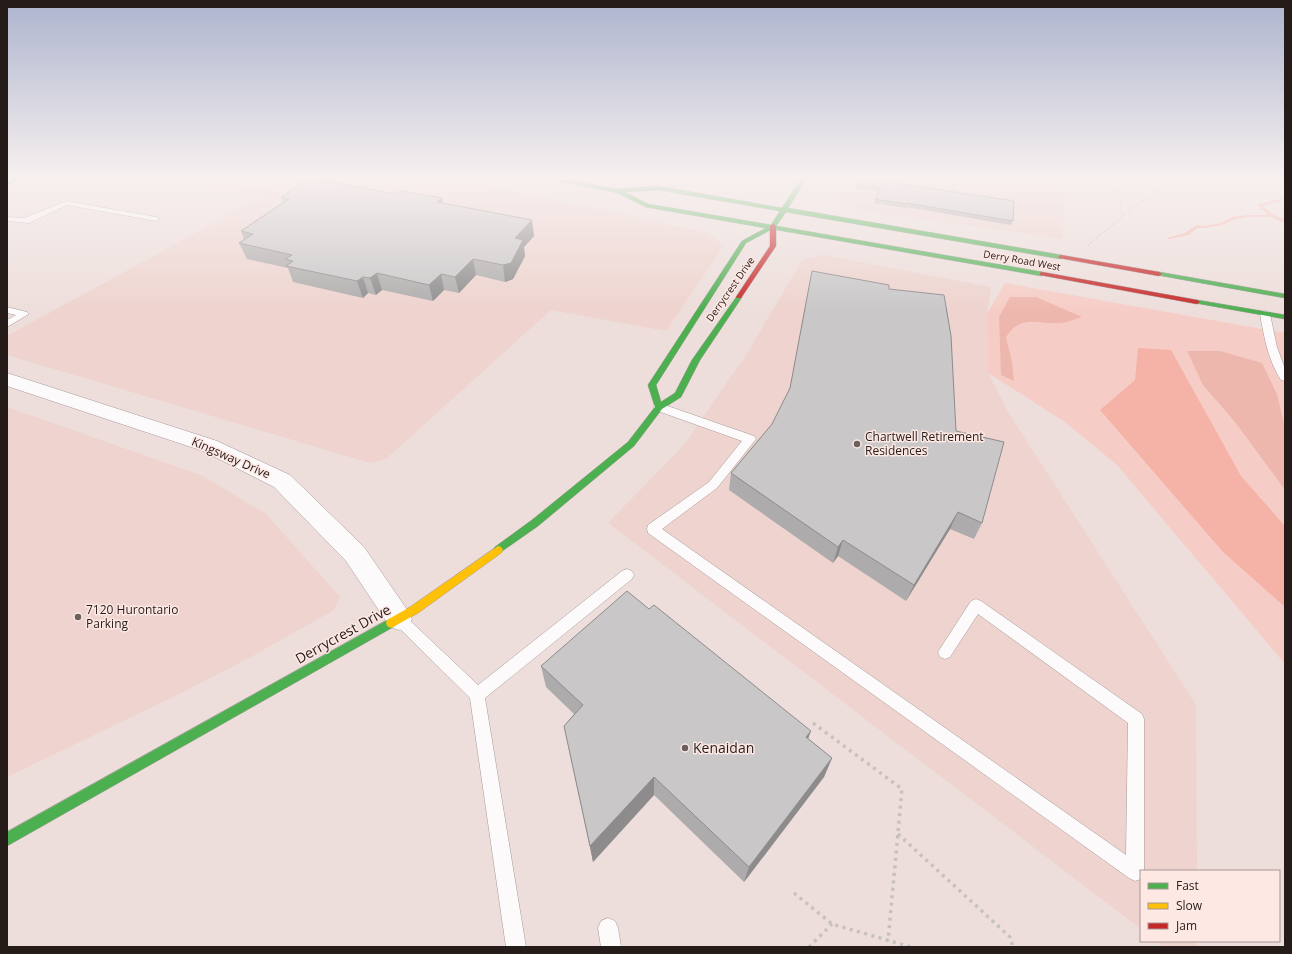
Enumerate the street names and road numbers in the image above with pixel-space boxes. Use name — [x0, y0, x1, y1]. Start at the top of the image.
street label: Derry Road West — [982, 246, 1062, 274]
street label: Derrycrest Drive — [702, 254, 758, 324]
street label: Kingsway Drive — [189, 433, 273, 483]
street label: Derrycrest Drive — [292, 599, 394, 668]

